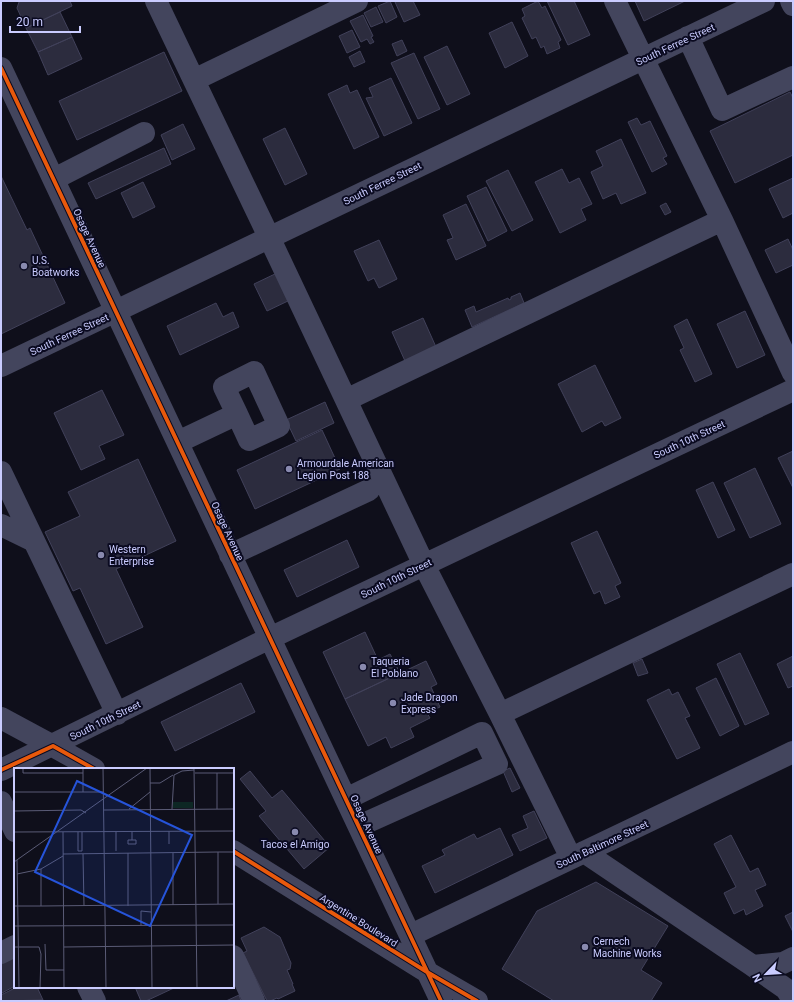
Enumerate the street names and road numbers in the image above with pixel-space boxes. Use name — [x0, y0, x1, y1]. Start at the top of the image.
street label: South Ferree Street — [634, 21, 716, 67]
street label: South Ferree Street — [341, 160, 423, 207]
street label: Osage Avenue — [71, 207, 108, 269]
street label: South Ferree Street — [28, 311, 110, 357]
street label: South 10th Street — [652, 418, 727, 461]
street label: Osage Avenue — [209, 500, 246, 562]
street label: South 10th Street — [359, 557, 433, 600]
street label: South 10th Street — [68, 699, 142, 742]
street label: Osage Avenue — [348, 793, 385, 855]
street label: South Baltimore Street — [555, 818, 650, 871]
street label: Argentine Boulevard — [318, 892, 400, 949]

